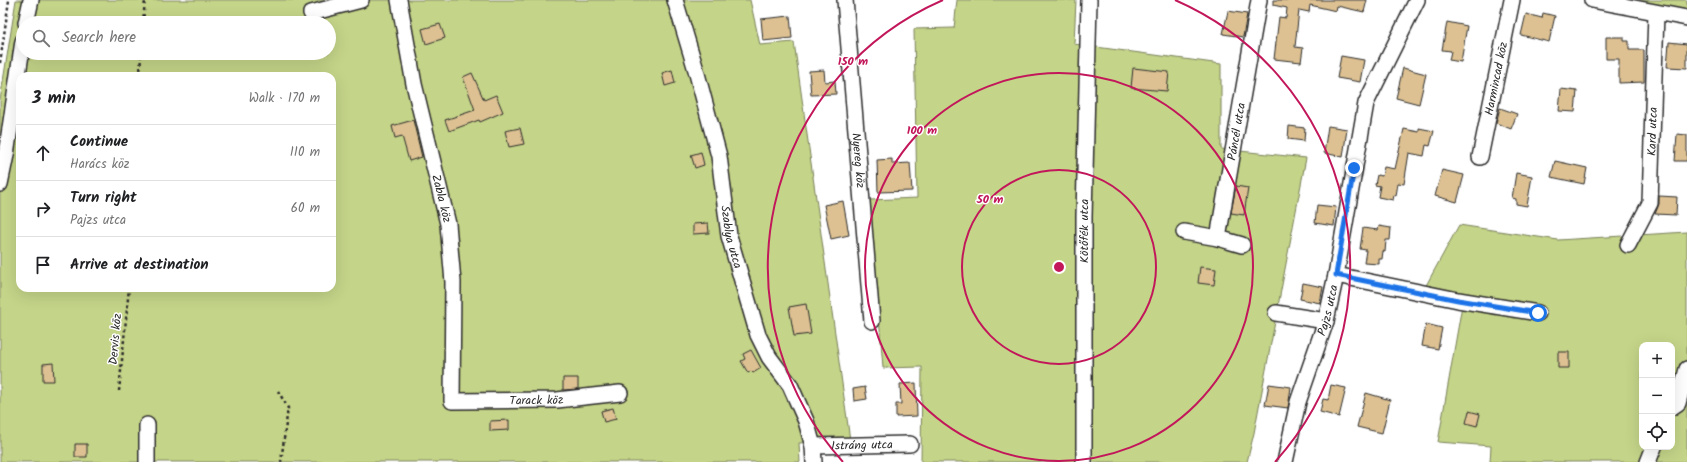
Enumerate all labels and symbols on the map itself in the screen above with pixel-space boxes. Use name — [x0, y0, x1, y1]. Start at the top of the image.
street label: Harmincad köz — [1480, 40, 1513, 117]
text: 150 m — [838, 52, 868, 71]
street label: Páncél utca — [1223, 101, 1251, 162]
street label: Kard utca — [1642, 106, 1663, 156]
text: 100 m — [907, 121, 937, 140]
street label: Nyereg köz — [846, 132, 870, 189]
route end — [1345, 159, 1363, 177]
street label: Zabla köz — [426, 172, 456, 225]
text: 50 m — [976, 190, 1004, 209]
street label: Kötőfék utca — [1075, 198, 1094, 263]
street label: Szablya utca — [715, 204, 747, 271]
centre of rings — [1052, 260, 1066, 274]
street label: Pajzs utca — [1313, 283, 1344, 338]
route start — [1529, 304, 1547, 322]
street label: Dervis köz — [104, 313, 127, 365]
street label: Tarack köz — [509, 390, 564, 410]
street label: Istráng utca — [831, 435, 893, 456]

